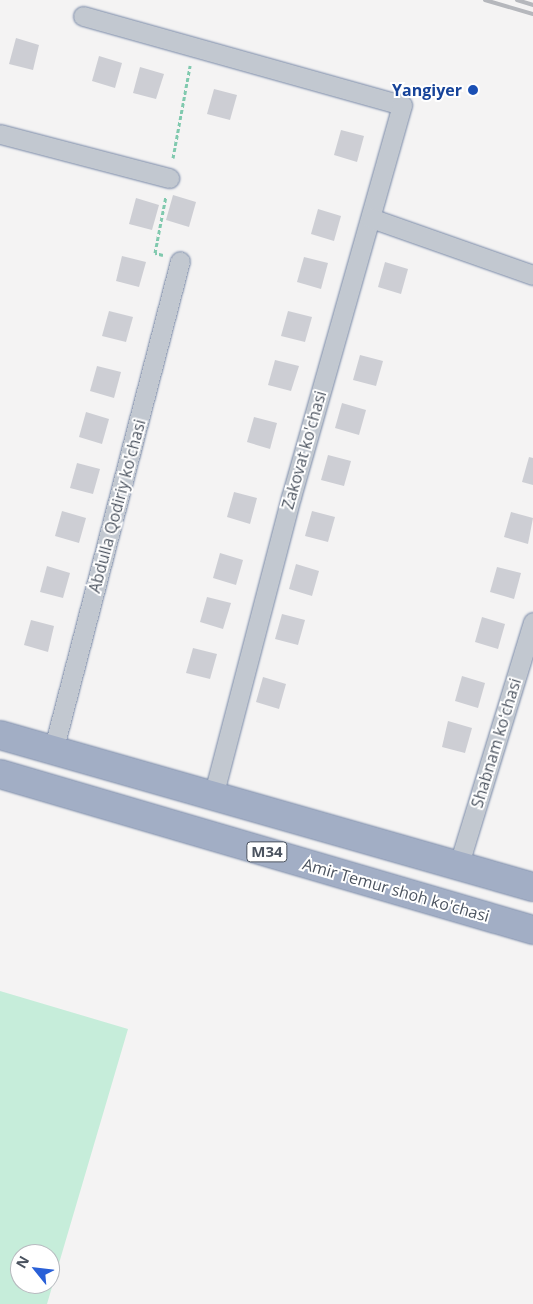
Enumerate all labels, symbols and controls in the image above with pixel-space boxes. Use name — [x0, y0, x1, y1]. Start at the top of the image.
place label: Yangiyer — [392, 80, 462, 100]
marker: Yangiyer — [466, 83, 480, 97]
street label: Zakovat ko'chasi — [278, 389, 330, 511]
street label: Abdulla Qodiriy ko'chasi — [85, 417, 149, 595]
street label: Shabnam koʻchasi — [467, 676, 525, 810]
road number: M34 — [246, 840, 288, 864]
street label: Amir Temur shoh ko'chasi — [300, 854, 492, 926]
north arrow — [10, 1244, 60, 1294]
text: N — [11, 1252, 33, 1272]

